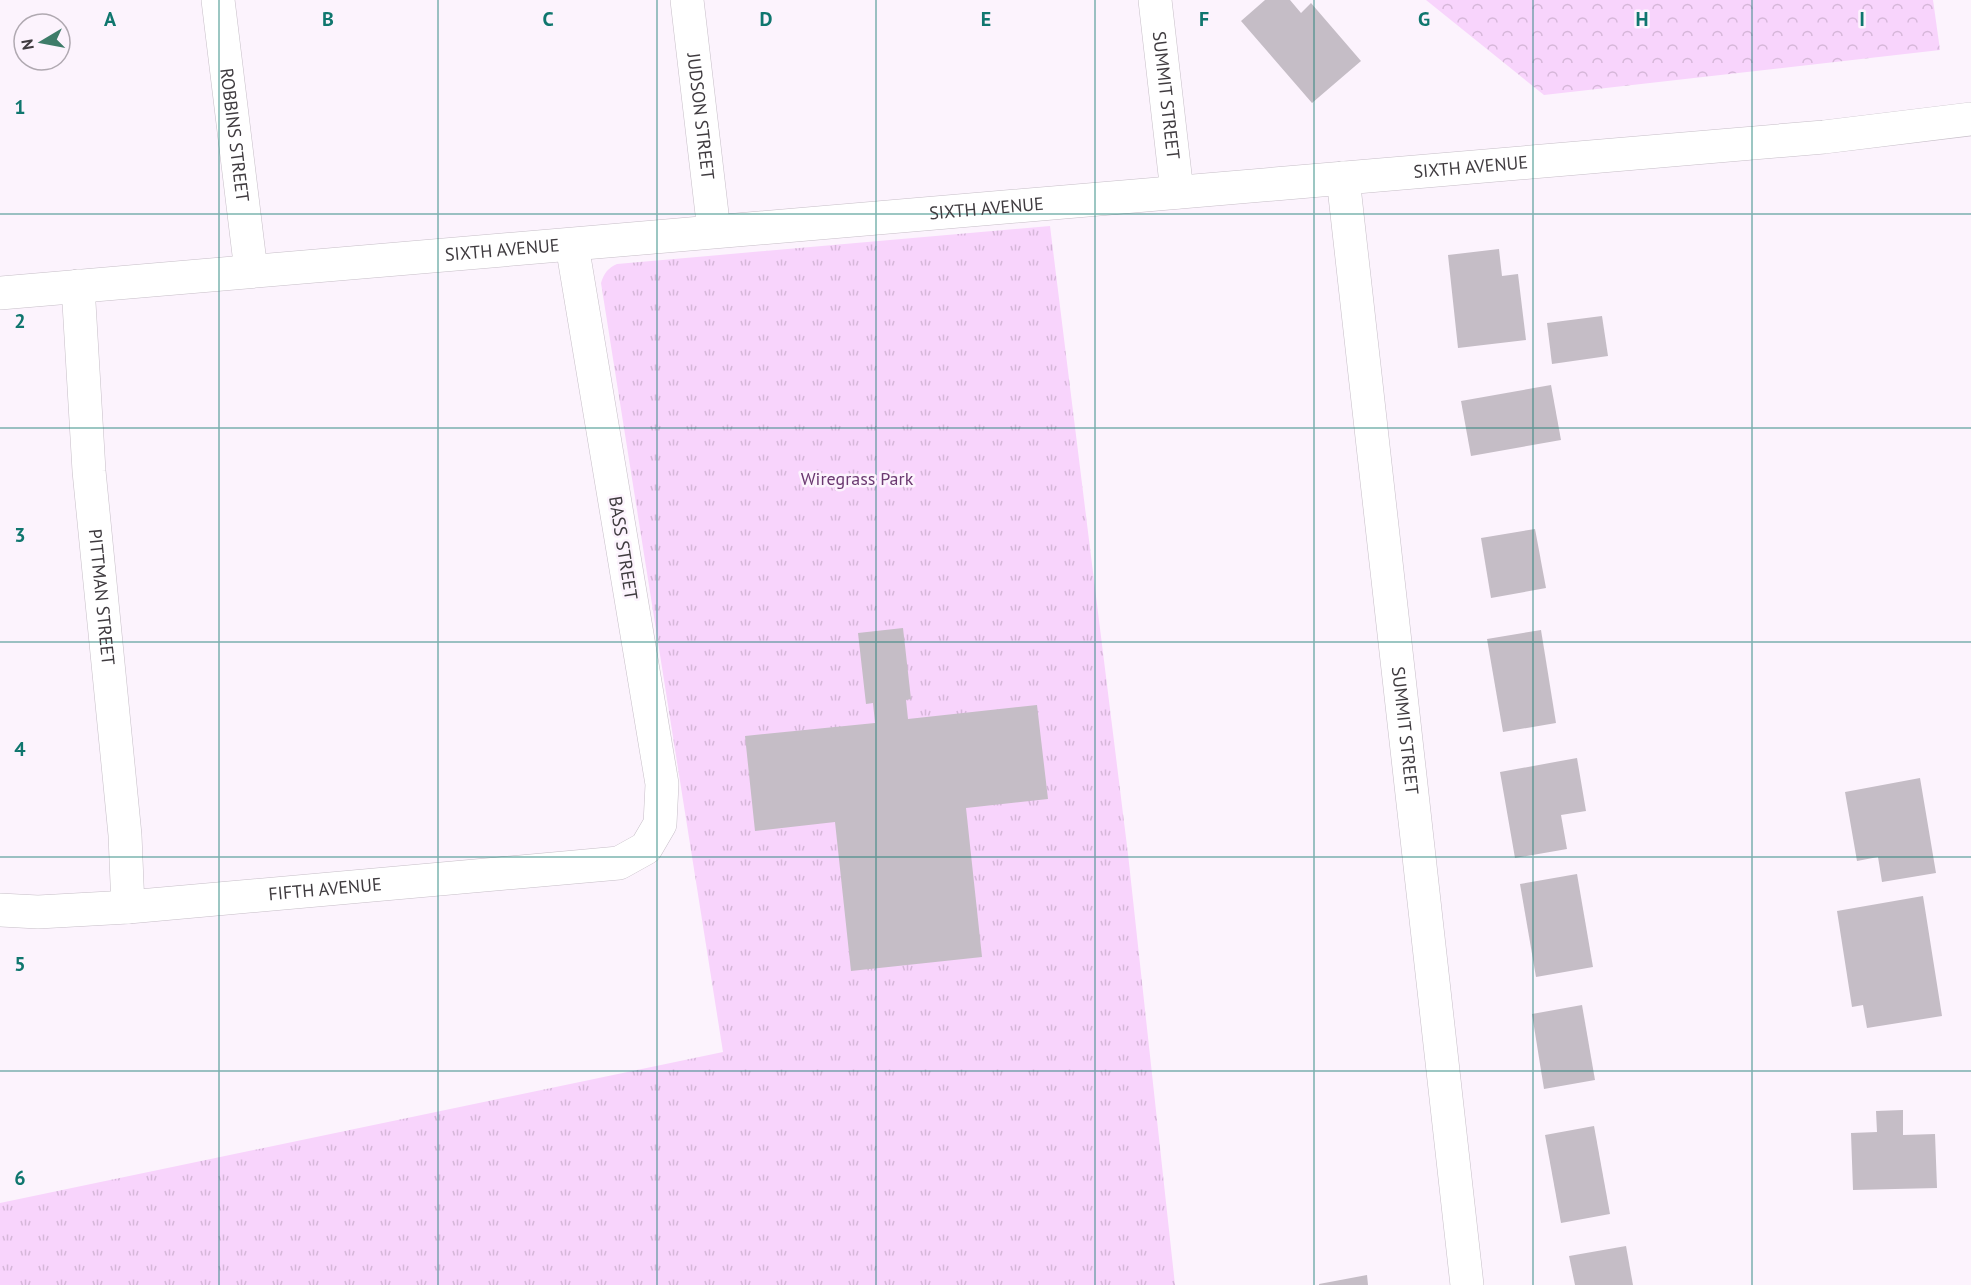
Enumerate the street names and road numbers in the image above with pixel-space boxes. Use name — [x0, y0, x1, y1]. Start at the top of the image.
street label: SUMMIT STREET — [1148, 30, 1185, 161]
street label: JUDSON STREET — [682, 51, 720, 181]
street label: ROBBINS STREET — [215, 67, 254, 203]
street label: SIXTH AVENUE — [1412, 150, 1529, 183]
street label: SIXTH AVENUE — [928, 192, 1045, 224]
street label: SIXTH AVENUE — [444, 233, 560, 266]
street label: BASS STREET — [604, 495, 643, 601]
street label: PITTMAN STREET — [84, 528, 120, 666]
street label: SUMMIT STREET — [1387, 665, 1424, 796]
street label: FIFTH AVENUE — [267, 872, 382, 905]

